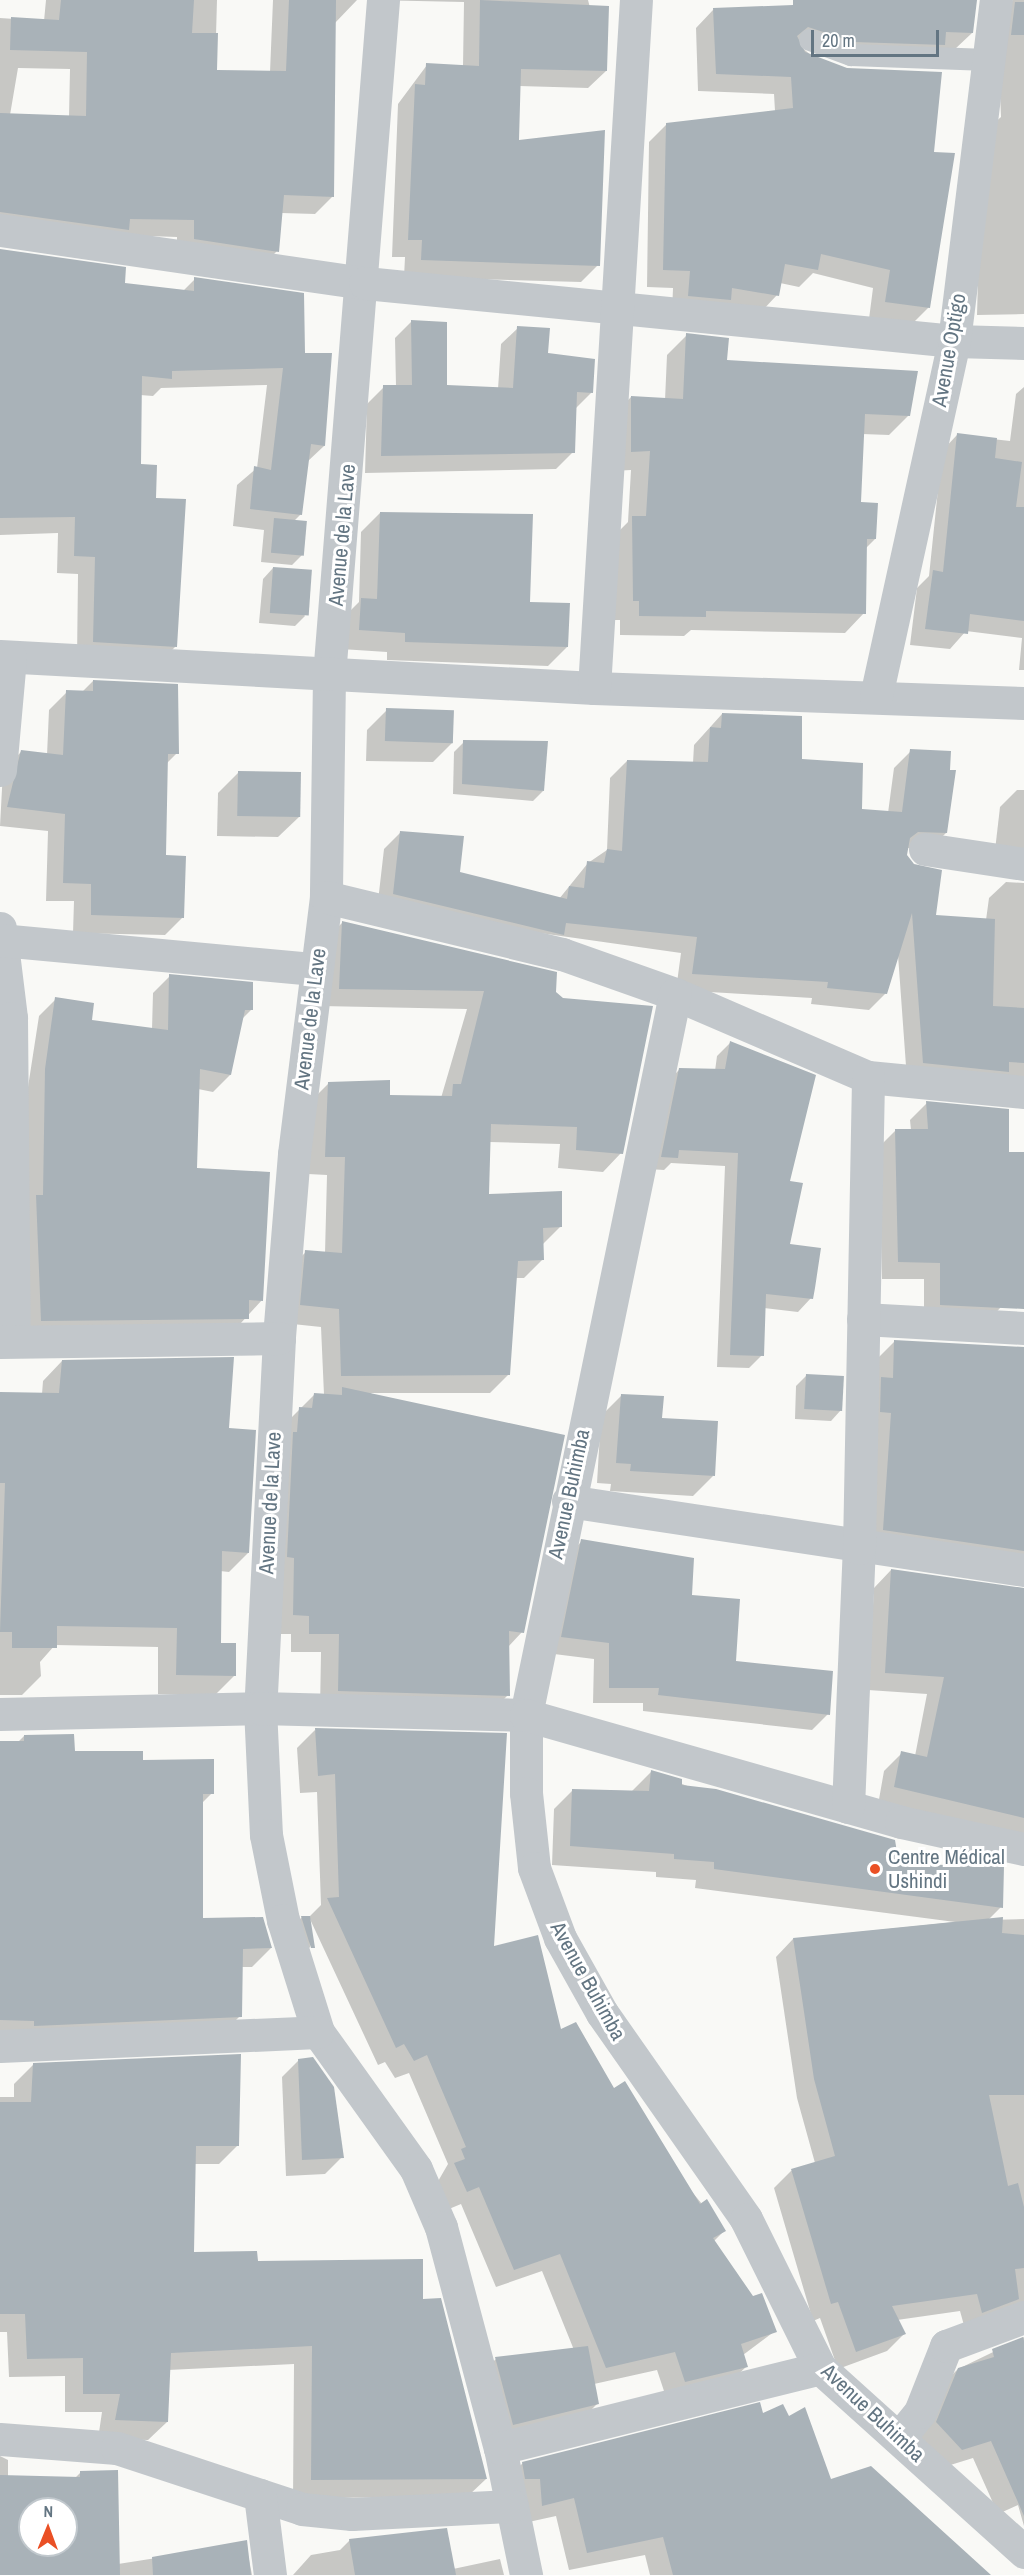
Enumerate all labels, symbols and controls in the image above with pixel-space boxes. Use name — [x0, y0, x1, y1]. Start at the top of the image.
scale bar — [814, 18, 942, 56]
text: 20 m — [822, 28, 855, 53]
street label: Avenue Optigo — [927, 291, 971, 409]
street label: Avenue de la Lave — [323, 463, 361, 607]
street label: Avenue de la Lave — [289, 947, 331, 1091]
street label: Avenue Buhimba — [543, 1427, 595, 1561]
street label: Avenue de la Lave — [254, 1431, 286, 1575]
place label: Centre Médical Ushindi — [888, 1844, 1005, 1894]
marker: Centre Médical Ushindi — [866, 1860, 884, 1878]
street label: Avenue Buhimba — [545, 1917, 631, 2045]
street label: Avenue Buhimba — [816, 2359, 930, 2467]
north arrow — [18, 2497, 78, 2557]
text: N — [43, 2500, 53, 2522]

